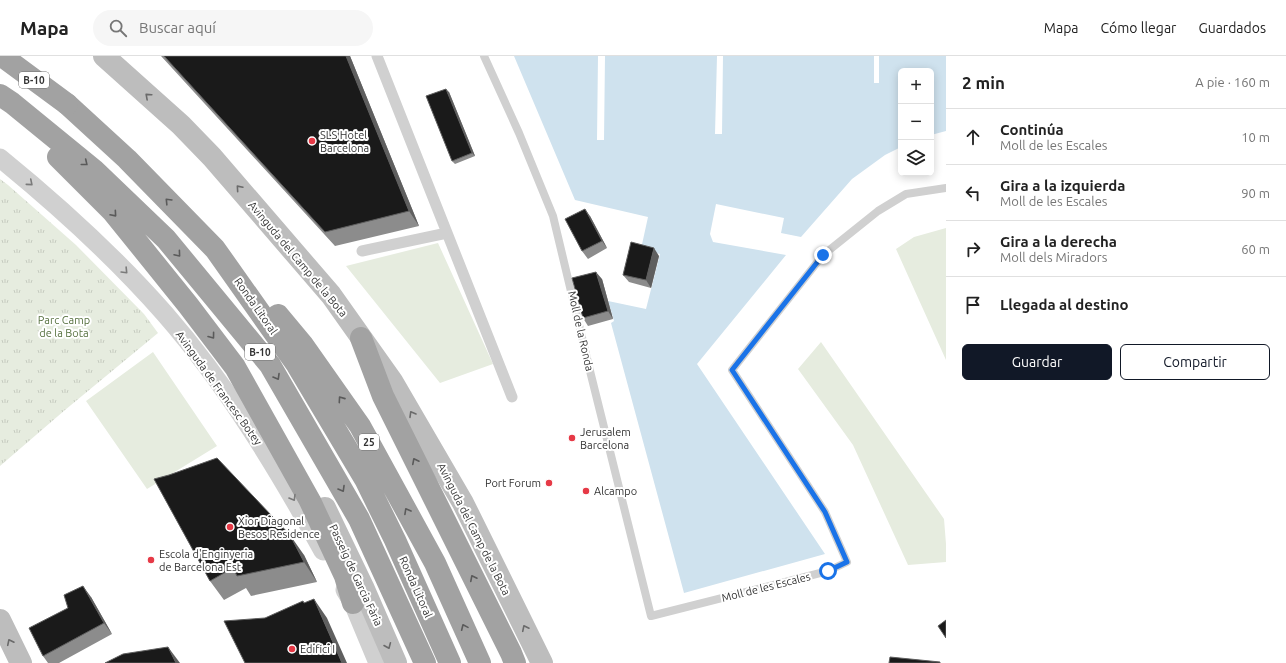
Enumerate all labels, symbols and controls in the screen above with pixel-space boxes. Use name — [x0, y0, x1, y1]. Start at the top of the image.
search box — [93, 10, 373, 46]
text: Mapa — [20, 17, 69, 39]
icon: search — [107, 17, 129, 39]
text: Buscar aquí — [139, 19, 216, 36]
text: Mapa — [1044, 20, 1079, 36]
text: Cómo llegar — [1101, 20, 1176, 36]
text: Guardados — [1198, 20, 1266, 36]
map controls — [898, 68, 934, 176]
button: + — [898, 68, 934, 104]
road number: B-10 — [19, 72, 49, 88]
text: 2 min — [962, 73, 1005, 92]
text: A pie · 160 m — [1195, 75, 1270, 89]
one-way arrow — [145, 93, 153, 100]
button: − — [898, 104, 934, 140]
text: Continúa — [1000, 121, 1064, 138]
icon: ahead — [962, 126, 984, 148]
place label: SLS Hotel Barcelona — [320, 129, 369, 154]
text: 10 m — [1241, 130, 1270, 144]
marker: SLS Hotel Barcelona — [307, 136, 317, 146]
text: Moll de les Escales — [1000, 138, 1108, 152]
button: layers — [898, 140, 934, 176]
one-way arrow — [81, 159, 88, 166]
text: Gira a la izquierda — [1000, 177, 1126, 194]
one-way arrow — [25, 178, 33, 185]
icon: left — [962, 182, 984, 204]
one-way arrow — [237, 186, 244, 193]
text: 90 m — [1241, 186, 1270, 200]
text: Moll de les Escales — [1000, 194, 1108, 208]
one-way arrow — [166, 198, 173, 206]
street label: Avinguda del Camp de la Bota — [246, 199, 350, 319]
one-way arrow — [109, 209, 116, 216]
text: Gira a la derecha — [1000, 233, 1117, 250]
icon: right — [962, 238, 984, 260]
text: 60 m — [1241, 242, 1270, 256]
route end — [814, 246, 832, 264]
one-way arrow — [174, 249, 181, 256]
text: Moll dels Miradors — [1000, 250, 1107, 264]
one-way arrow — [120, 266, 128, 274]
street label: Ronda Litoral — [232, 276, 280, 337]
street label: Moll de la Ronda — [566, 290, 596, 372]
icon: arrive — [962, 294, 984, 316]
text: Llegada al destino — [1000, 296, 1129, 313]
park label: Parc Camp de la Bota — [38, 314, 90, 339]
street label: Avinguda de Francesc Botey — [174, 329, 265, 448]
one-way arrow — [207, 332, 214, 339]
road number: B-10 — [245, 344, 275, 360]
button: Guardar — [962, 344, 1112, 380]
button: Compartir — [1120, 344, 1270, 380]
one-way arrow — [272, 373, 279, 380]
one-way arrow — [338, 396, 346, 403]
one-way arrow — [409, 411, 416, 418]
place label: Jerusalem Barcelona — [580, 426, 631, 451]
marker: Jerusalem Barcelona — [567, 433, 577, 443]
road number: 25 — [359, 434, 379, 450]
one-way arrow — [412, 458, 420, 466]
street label: Avinguda del Camp de la Bota — [435, 461, 513, 597]
place label: Port Forum — [485, 477, 541, 489]
marker: Port Forum — [544, 478, 554, 488]
one-way arrow — [338, 485, 345, 492]
place label: Alcampo — [594, 485, 637, 497]
marker: Alcampo — [581, 486, 591, 496]
one-way arrow — [289, 494, 296, 501]
one-way arrow — [404, 508, 411, 515]
place label: Xior Diagonal Besos Residence — [238, 515, 320, 540]
marker: Xior Diagonal Besos Residence — [225, 522, 235, 532]
street label: Passeig de Garcia Fària — [327, 522, 385, 628]
place label: Escola d'Enginyeria de Barcelona Est — [159, 548, 253, 573]
street label: Ronda Litoral — [397, 554, 435, 620]
marker: Escola d'Enginyeria de Barcelona Est — [146, 555, 156, 565]
route start — [819, 562, 837, 580]
street label: Moll de les Escales — [720, 570, 812, 604]
one-way arrow — [470, 574, 478, 582]
one-way arrow — [461, 624, 469, 632]
one-way arrow — [522, 625, 530, 632]
one-way arrow — [7, 638, 15, 646]
one-way arrow — [384, 642, 392, 649]
place label: Edifici I — [300, 643, 335, 655]
marker: Edifici I — [287, 644, 297, 654]

